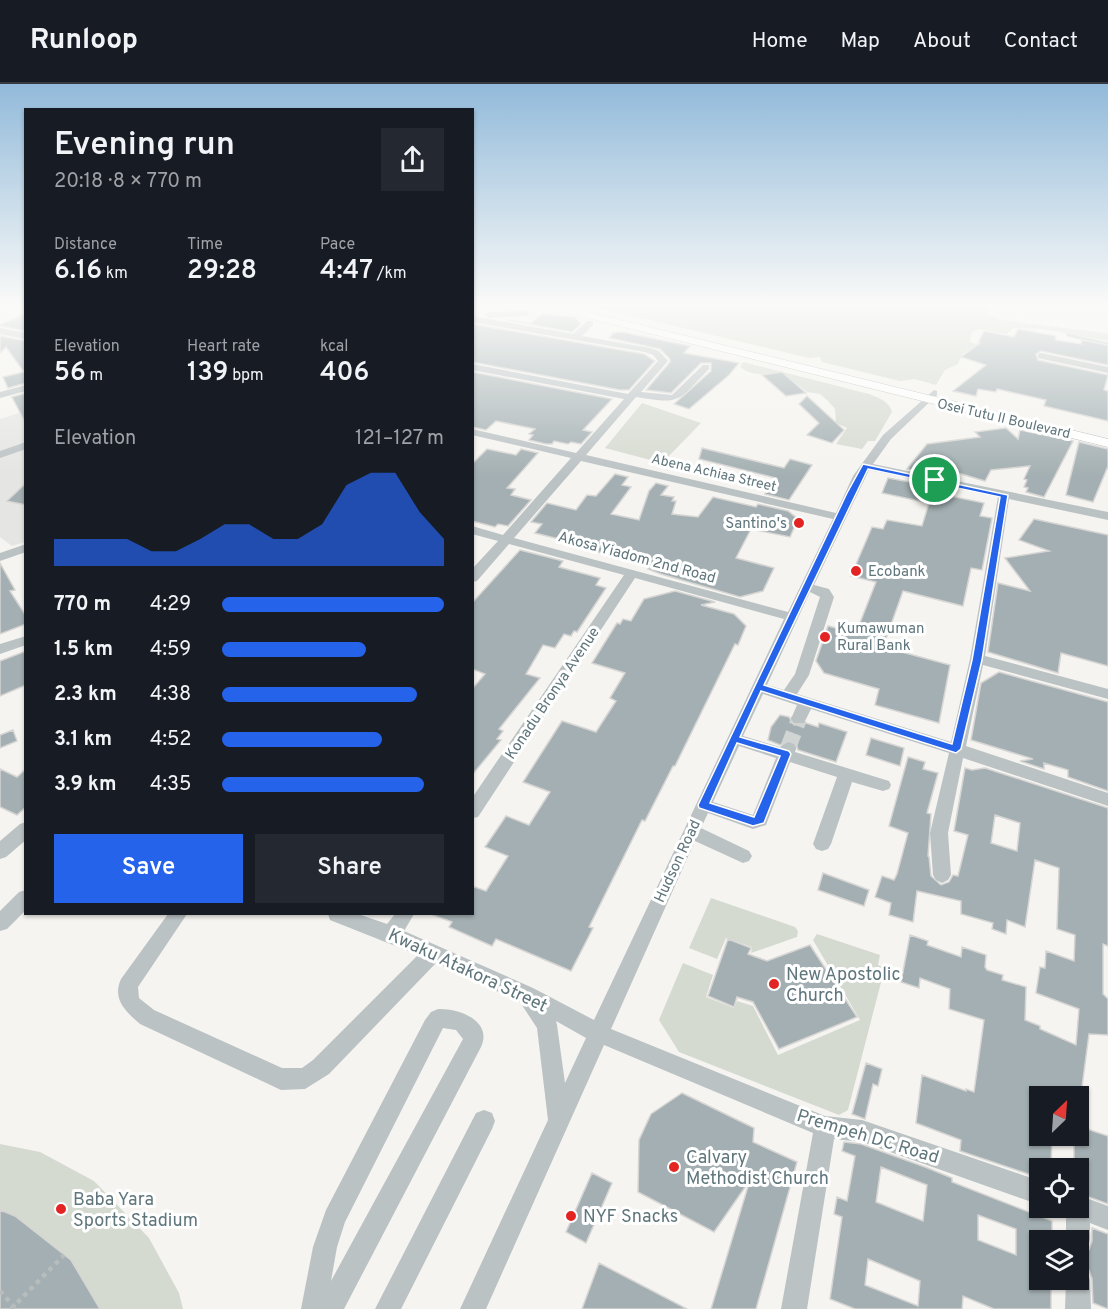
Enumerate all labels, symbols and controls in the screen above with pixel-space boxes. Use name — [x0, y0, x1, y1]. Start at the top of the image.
text: Runloop — [30, 23, 138, 59]
text: Home — [752, 28, 808, 55]
text: Map — [841, 28, 880, 55]
text: About — [913, 28, 971, 55]
text: Contact — [1004, 28, 1078, 55]
text: Evening run — [54, 125, 235, 167]
button: share — [381, 128, 444, 191]
text: 20:18 · 8 × 770 m — [54, 169, 202, 195]
text: Distance — [54, 235, 117, 255]
text: Time — [187, 235, 223, 255]
text: Pace — [320, 235, 355, 255]
text: 6.16 — [54, 255, 102, 288]
text: 29:28 — [187, 255, 257, 288]
text: 4:47 — [320, 255, 373, 288]
text: km — [102, 264, 128, 284]
text: /km — [373, 264, 407, 284]
text: Elevation — [54, 337, 120, 357]
text: Heart rate — [187, 337, 260, 357]
text: kcal — [320, 337, 348, 357]
text: 56 — [54, 357, 86, 390]
text: 139 — [187, 357, 228, 390]
text: 406 — [320, 357, 369, 390]
text: m — [86, 366, 103, 386]
text: bpm — [228, 366, 264, 386]
street label: Osei Tutu II Boulevard — [935, 396, 1072, 443]
text: Elevation — [54, 426, 136, 452]
text: 121–127 m — [355, 426, 444, 452]
street label: Abena Achiaa Street — [650, 451, 778, 496]
pin — [909, 454, 960, 505]
icon: arrive — [918, 463, 951, 496]
place label: Santino's — [725, 515, 787, 534]
marker: Santino's — [792, 516, 806, 530]
street label: Akosa Yiadom 2nd Road — [556, 528, 718, 589]
place label: Ecobank — [868, 563, 926, 582]
marker: Ecobank — [849, 564, 863, 578]
text: 770 m — [54, 592, 111, 618]
text: 4:29 — [150, 592, 191, 618]
place label: Kumawuman Rural Bank — [837, 620, 924, 656]
street label: Konadu Bronya Avenue — [502, 624, 605, 764]
marker: Kumawuman Rural Bank — [818, 630, 832, 644]
text: 1.5 km — [54, 637, 113, 663]
text: 4:59 — [150, 637, 191, 663]
text: 2.3 km — [54, 682, 117, 708]
text: 4:38 — [150, 682, 191, 708]
text: 3.1 km — [54, 727, 112, 753]
text: 4:52 — [150, 727, 191, 753]
text: 3.9 km — [54, 772, 116, 798]
text: 4:35 — [150, 772, 191, 798]
street label: Hudson Road — [651, 817, 706, 906]
button: Save — [54, 834, 243, 903]
button: Share — [255, 834, 444, 903]
street label: Kwaku Atakora Street — [384, 924, 551, 1018]
place label: New Apostolic Church — [786, 964, 900, 1008]
marker: New Apostolic Church — [767, 977, 781, 991]
north arrow — [1029, 1086, 1089, 1146]
map controls — [1029, 1086, 1089, 1290]
street label: Prempeh DC Road — [794, 1105, 941, 1170]
place label: Calvary Methodist Church — [686, 1147, 829, 1191]
button: locate — [1029, 1158, 1089, 1218]
marker: Calvary Methodist Church — [667, 1160, 681, 1174]
place label: Baba Yara Sports Stadium — [73, 1189, 198, 1233]
marker: Baba Yara Sports Stadium — [54, 1202, 68, 1216]
place label: NYF Snacks — [583, 1206, 678, 1229]
marker: NYF Snacks — [564, 1209, 578, 1223]
button: layers — [1029, 1230, 1089, 1290]

